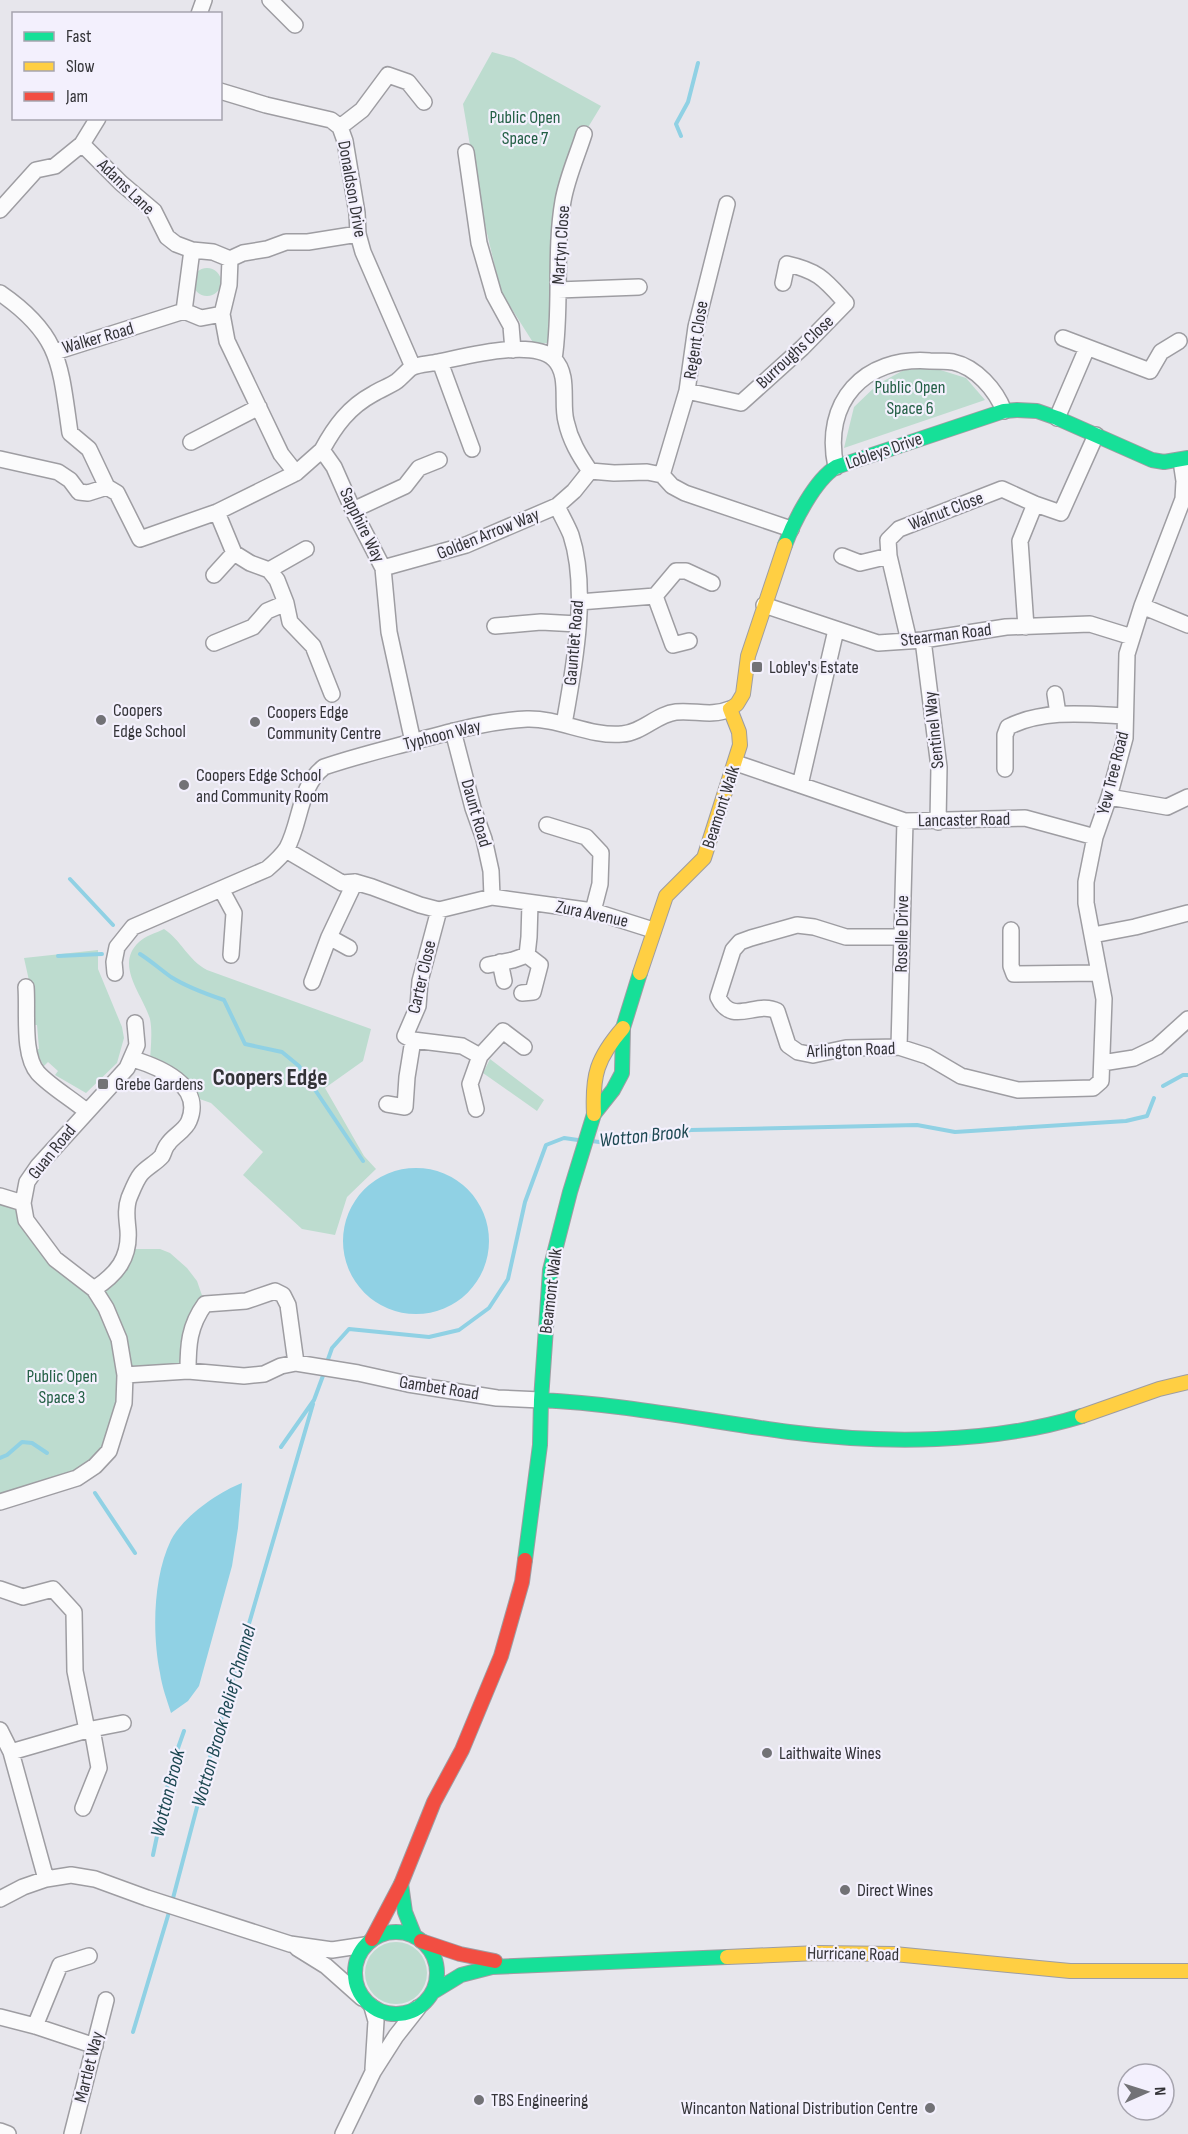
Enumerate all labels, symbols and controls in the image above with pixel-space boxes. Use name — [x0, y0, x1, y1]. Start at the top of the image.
legend — [12, 12, 222, 120]
text: Fast — [66, 26, 92, 47]
text: Slow — [66, 56, 95, 77]
text: Jam — [65, 86, 88, 107]
park label: Public Open Space 7 — [490, 107, 561, 149]
street label: Donaldson Drive — [333, 139, 371, 239]
street label: Adams Lane — [92, 154, 159, 219]
street label: Martyn Close — [548, 205, 574, 285]
street label: Regent Close — [679, 299, 713, 381]
street label: Burroughs Close — [752, 311, 838, 393]
street label: Walker Road — [60, 318, 136, 358]
park label: Public Open Space 6 — [875, 377, 946, 419]
street label: Lobleys Drive — [843, 428, 925, 474]
street label: Sapphire Way — [335, 484, 389, 566]
street label: Walnut Close — [906, 487, 986, 535]
street label: Golden Arrow Way — [434, 504, 542, 564]
street label: Gauntlet Road — [560, 599, 588, 687]
street label: Stearman Road — [899, 619, 993, 651]
place label: Lobley's Estate — [769, 657, 859, 678]
marker: Lobley's Estate — [750, 660, 764, 674]
street label: Sentinel Way — [919, 690, 949, 770]
place label: Coopers Edge School — [113, 700, 186, 742]
place label: Coopers Edge Community Centre — [267, 702, 381, 744]
marker: Coopers Edge School — [94, 713, 108, 727]
marker: Coopers Edge Community Centre — [248, 715, 262, 729]
street label: Typhoon Way — [401, 715, 483, 755]
street label: Yew Tree Road — [1093, 729, 1133, 817]
street label: Beamont Walk — [698, 763, 744, 851]
place label: Coopers Edge School and Community Room — [196, 765, 329, 807]
street label: Daunt Road — [456, 777, 496, 849]
marker: Coopers Edge School and Community Room — [177, 778, 191, 792]
street label: Lancaster Road — [918, 809, 1010, 831]
street label: Roselle Drive — [891, 895, 913, 973]
street label: Zura Avenue — [554, 896, 630, 932]
street label: Carter Close — [403, 938, 441, 1016]
street label: Arlington Road — [805, 1038, 896, 1062]
district label: Coopers Edge — [213, 1063, 327, 1092]
place label: Grebe Gardens — [115, 1074, 203, 1095]
marker: Grebe Gardens — [96, 1077, 110, 1091]
water label: Wotton Brook — [598, 1119, 690, 1153]
street label: Guan Road — [24, 1121, 80, 1183]
street label: Beamont Walk — [535, 1247, 567, 1335]
park label: Public Open Space 3 — [27, 1366, 98, 1408]
street label: Gambet Road — [398, 1371, 480, 1405]
water label: Wotton Brook Relief Channel — [187, 1621, 262, 1810]
place label: Laithwaite Wines — [779, 1743, 881, 1764]
water label: Wotton Brook — [146, 1746, 191, 1839]
marker: Laithwaite Wines — [760, 1746, 774, 1760]
place label: Direct Wines — [857, 1880, 933, 1901]
marker: Direct Wines — [838, 1883, 852, 1897]
street label: Hurricane Road — [807, 1943, 899, 1965]
street label: Martlet Way — [70, 2029, 108, 2105]
north arrow — [1116, 2062, 1176, 2122]
text: N — [1150, 2087, 1169, 2096]
place label: TBS Engineering — [491, 2090, 588, 2111]
marker: TBS Engineering — [472, 2093, 486, 2107]
place label: Wincanton National Distribution Centre — [681, 2098, 918, 2119]
marker: Wincanton National Distribution Centre — [923, 2101, 937, 2115]

